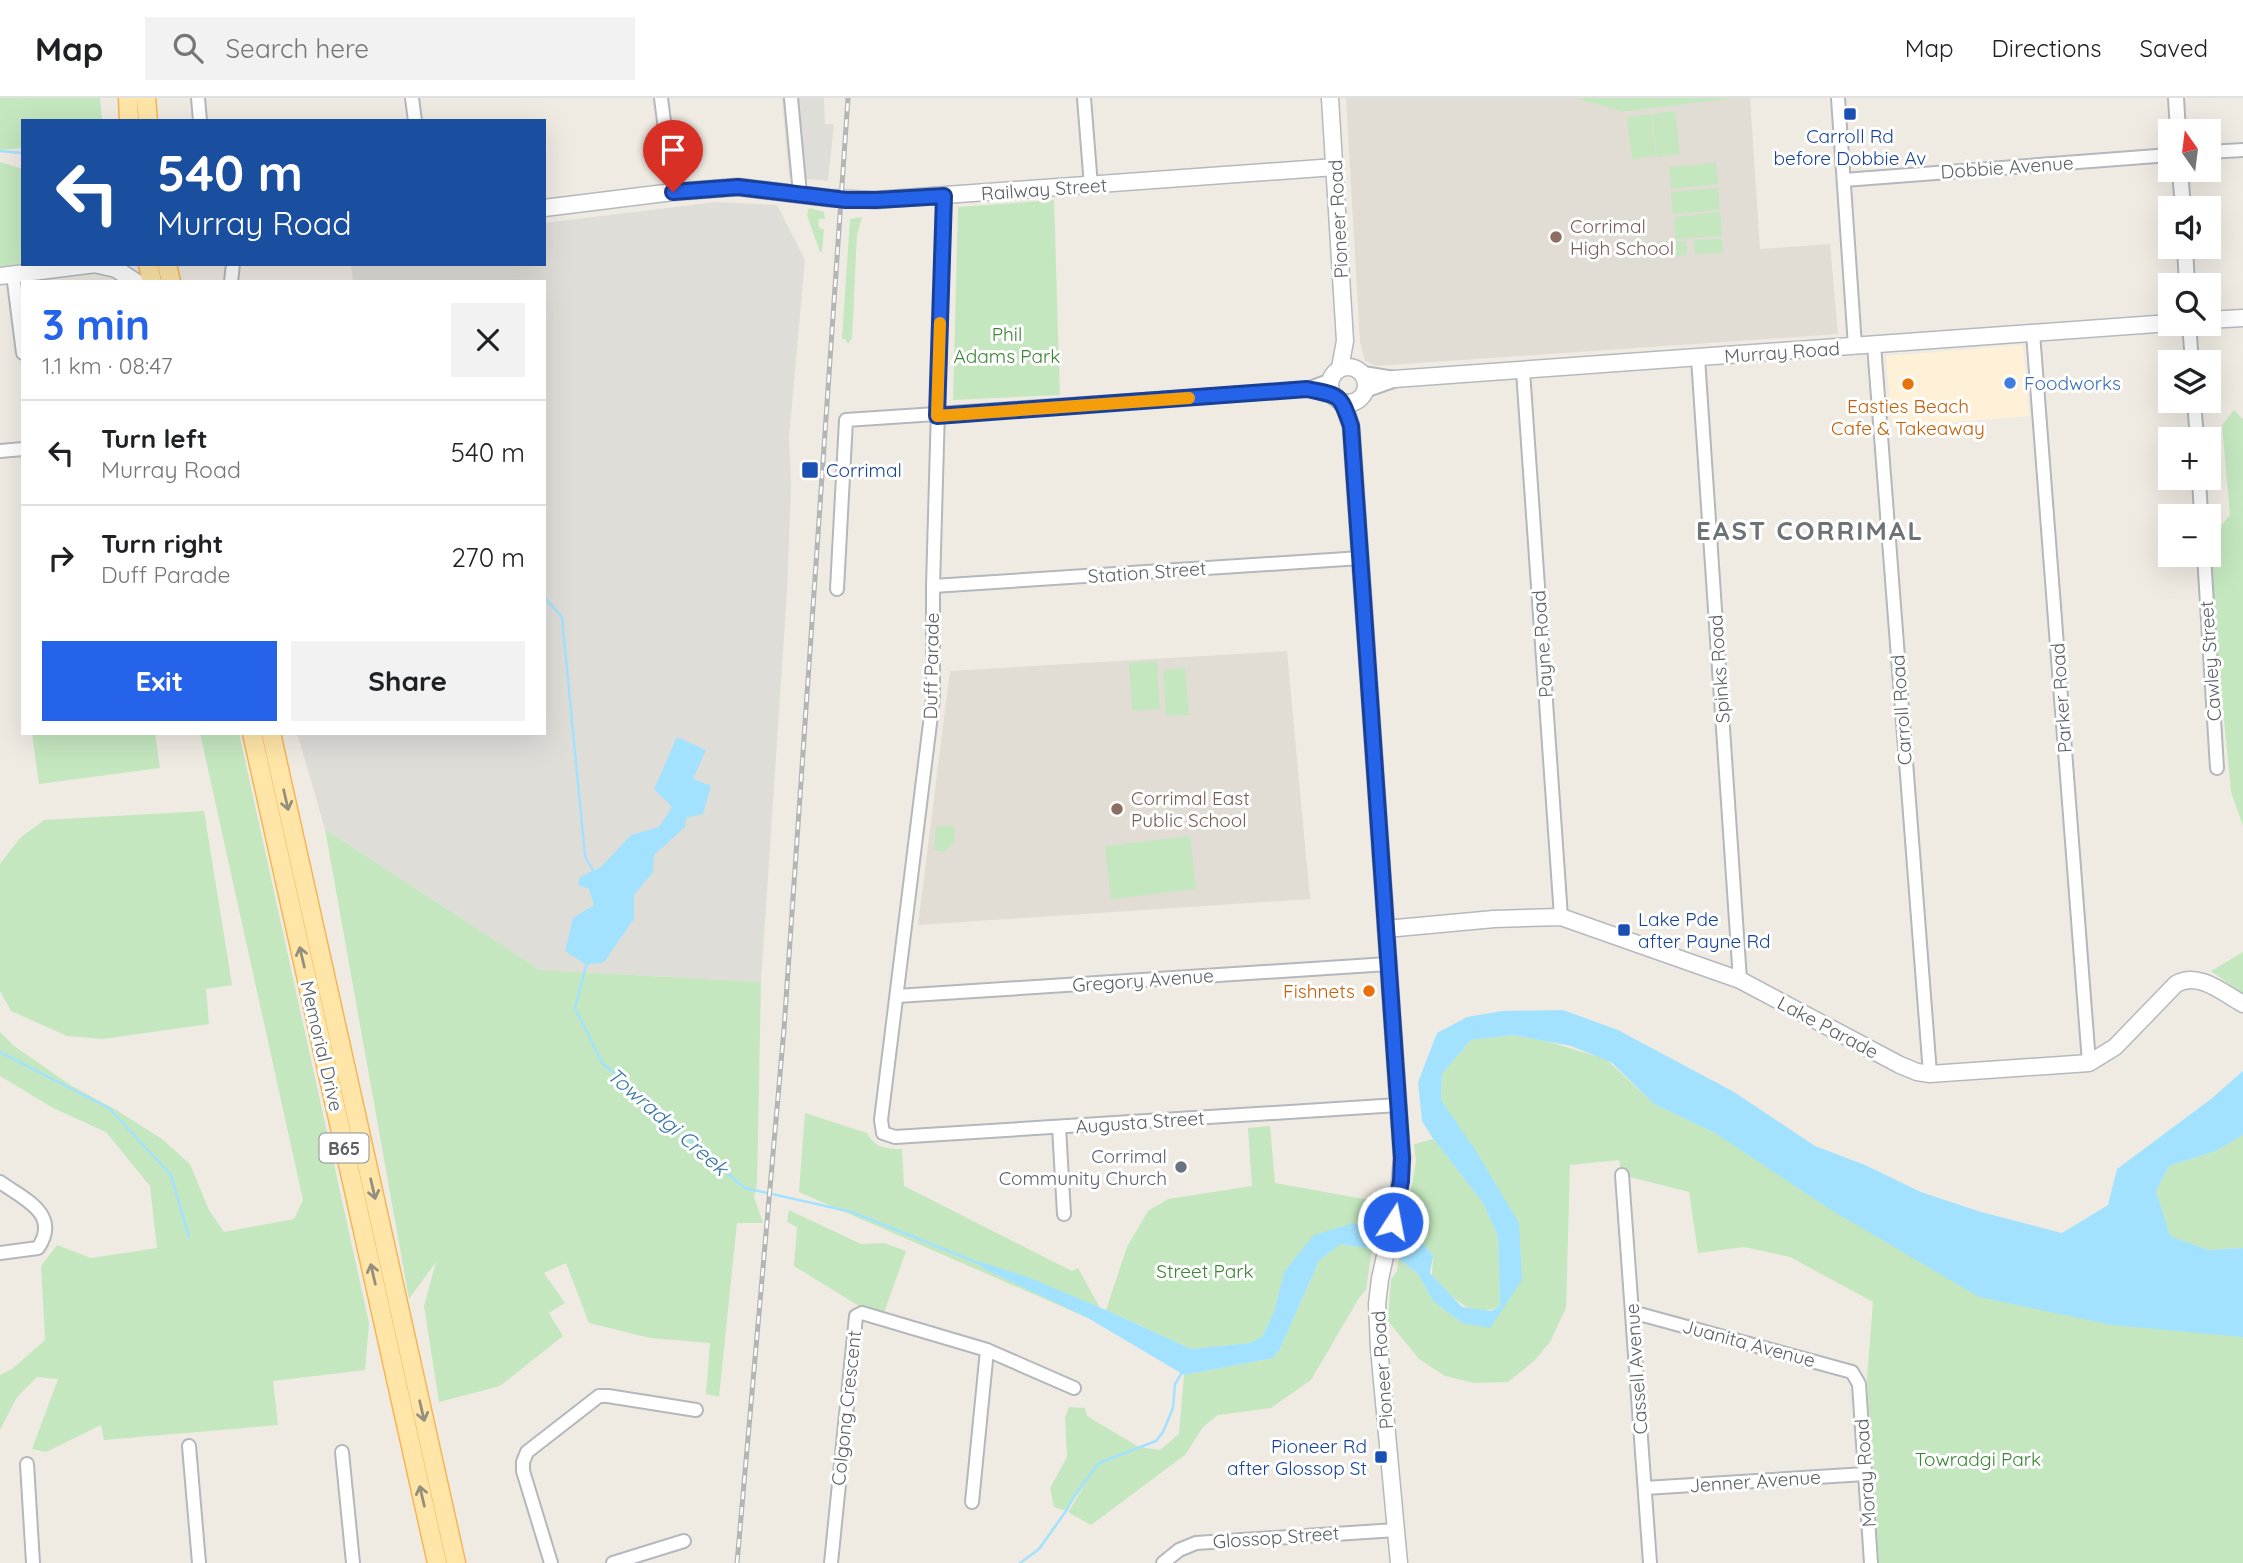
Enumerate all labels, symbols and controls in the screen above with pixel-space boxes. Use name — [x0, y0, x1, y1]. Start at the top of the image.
search box — [145, 17, 635, 80]
text: Map — [35, 28, 103, 69]
icon: search — [169, 29, 207, 67]
text: Search here — [225, 32, 369, 65]
text: Map — [1905, 33, 1954, 63]
text: Directions — [1992, 33, 2102, 63]
text: Saved — [2140, 33, 2208, 63]
marker: Carroll Rd before Dobbie Av — [1842, 106, 1858, 122]
north arrow — [2158, 119, 2221, 182]
map controls — [2158, 119, 2221, 567]
pin — [643, 120, 703, 192]
place label: Carroll Rd before Dobbie Av — [1774, 124, 1926, 170]
icon: arrive — [654, 131, 692, 169]
text: 540 m — [157, 142, 303, 203]
icon: left — [42, 147, 133, 238]
street label: Dobbie Avenue — [1940, 150, 2074, 184]
street label: Pioneer Road — [1323, 159, 1353, 279]
street label: Railway Street — [980, 173, 1108, 205]
button: sound — [2158, 196, 2221, 259]
text: Murray Road — [157, 203, 352, 243]
place label: Corrimal High School — [1570, 214, 1674, 260]
marker: Corrimal High School — [1548, 229, 1564, 245]
button: search — [2158, 273, 2221, 336]
text: 3 min — [42, 298, 150, 351]
button: close — [451, 303, 525, 377]
park label: Phil Adams Park — [954, 322, 1060, 368]
street label: Murray Road — [1724, 336, 1840, 368]
button: layers — [2158, 350, 2221, 413]
text: 1.1 km · 08:47 — [42, 351, 172, 380]
place label: Foodworks — [2024, 371, 2121, 395]
marker: Foodworks — [2002, 375, 2018, 391]
marker: Easties Beach Cafe & Takeaway — [1900, 376, 1916, 392]
place label: Easties Beach Cafe & Takeaway — [1831, 394, 1985, 440]
text: Turn left — [101, 422, 208, 455]
button: + — [2158, 427, 2221, 490]
icon: left — [42, 434, 80, 472]
text: 540 m — [451, 436, 525, 469]
text: Murray Road — [101, 455, 241, 484]
place label: Corrimal — [826, 458, 902, 482]
marker: Corrimal — [800, 460, 820, 480]
button: − — [2158, 504, 2221, 567]
district label: EAST CORRIMAL — [1696, 514, 1924, 547]
text: Turn right — [101, 527, 223, 560]
icon: right — [42, 539, 80, 577]
text: 270 m — [451, 541, 525, 574]
street label: Station Street — [1087, 556, 1207, 588]
text: Duff Parade — [101, 560, 230, 589]
street label: Payne Road — [1526, 589, 1558, 699]
street label: Cawley Street — [2194, 600, 2226, 722]
street label: Duff Parade — [918, 612, 944, 720]
street label: Spinks Road — [1703, 614, 1735, 724]
button: Exit — [42, 641, 277, 721]
button: Share — [291, 641, 525, 721]
street label: Parker Road — [2045, 642, 2077, 754]
street label: Carroll Road — [1885, 654, 1917, 766]
place label: Corrimal East Public School — [1131, 786, 1250, 832]
one-way arrow — [280, 788, 293, 811]
marker: Corrimal East Public School — [1109, 801, 1125, 817]
place label: Lake Pde after Payne Rd — [1638, 907, 1771, 953]
marker: Lake Pde after Payne Rd — [1616, 922, 1632, 938]
one-way arrow — [294, 946, 308, 969]
street label: Gregory Avenue — [1071, 963, 1215, 997]
street label: Memorial Drive — [295, 978, 349, 1114]
place label: Fishnets — [1283, 979, 1355, 1003]
marker: Fishnets — [1361, 983, 1377, 999]
street label: Lake Parade — [1773, 990, 1883, 1064]
water label: Towradgi Creek — [602, 1061, 735, 1182]
street label: Augusta Street — [1075, 1106, 1205, 1138]
road number: B65 — [320, 1134, 368, 1162]
place label: Corrimal Community Church — [999, 1144, 1167, 1190]
marker: Corrimal Community Church — [1173, 1159, 1189, 1175]
one-way arrow — [366, 1177, 380, 1200]
position arrow — [1356, 1185, 1430, 1259]
park label: Street Park — [1156, 1259, 1254, 1283]
one-way arrow — [365, 1263, 379, 1286]
street label: Cassell Avenue — [1619, 1303, 1653, 1435]
street label: Pioneer Road — [1366, 1310, 1398, 1430]
street label: Juanita Avenue — [1680, 1314, 1818, 1372]
street label: Colgong Crescent — [826, 1329, 866, 1487]
one-way arrow — [416, 1399, 430, 1422]
street label: Moray Road — [1849, 1418, 1881, 1528]
place label: Pioneer Rd after Glossop St — [1227, 1434, 1367, 1480]
park label: Towradgi Park — [1915, 1447, 2041, 1471]
marker: Pioneer Rd after Glossop St — [1373, 1449, 1389, 1465]
street label: Jenner Avenue — [1688, 1464, 1822, 1498]
one-way arrow — [415, 1485, 429, 1508]
street label: Glossop Street — [1212, 1521, 1340, 1553]

